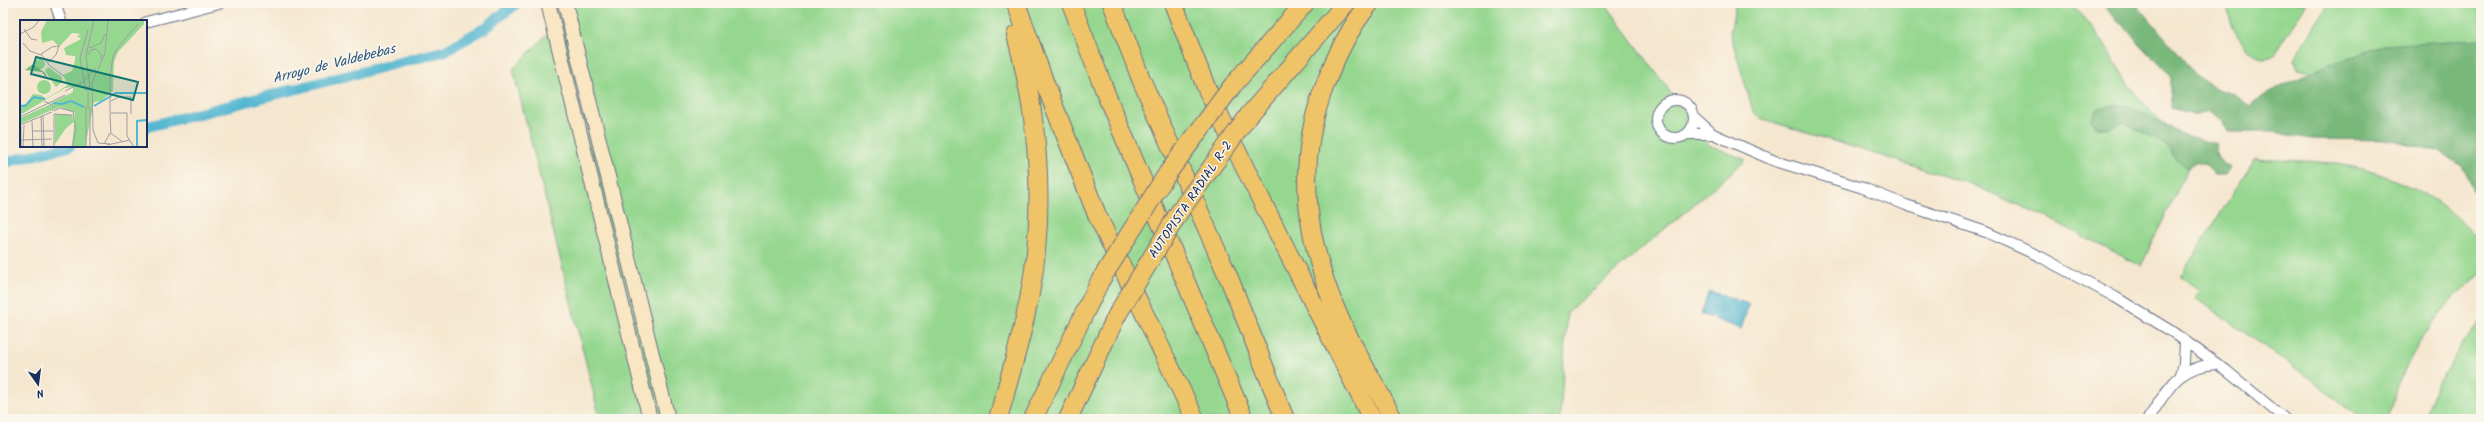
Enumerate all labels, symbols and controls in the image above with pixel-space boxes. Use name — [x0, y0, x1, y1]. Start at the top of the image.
inset map — [20, 20, 147, 147]
water label: Arroyo de Valdebebas — [270, 38, 400, 90]
street label: AUTOPISTA RADIAL R-2 — [1144, 137, 1238, 263]
north arrow — [18, 364, 58, 404]
text: N — [35, 383, 46, 402]

